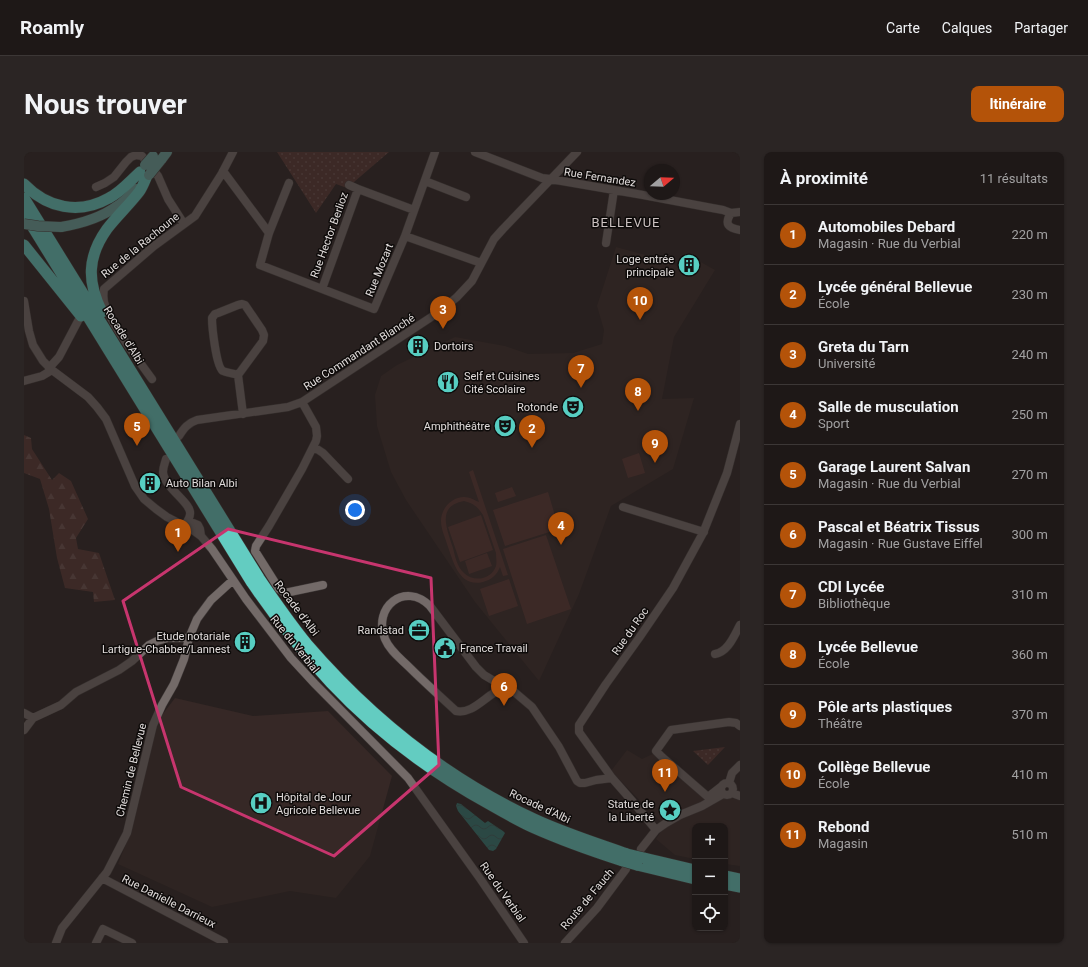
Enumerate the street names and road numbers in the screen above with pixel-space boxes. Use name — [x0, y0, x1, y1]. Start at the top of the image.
street label: Rue Fernandez — [563, 165, 637, 190]
street label: Rue Hector Berlioz — [308, 190, 351, 280]
street label: Rue de la Rachoune — [99, 210, 182, 281]
street label: Rue Mozart — [363, 241, 396, 299]
street label: Rocade d'Albi — [101, 304, 147, 367]
street label: Rue Commandant Blanché — [301, 311, 417, 393]
street label: Rocade d'Albi — [272, 578, 322, 638]
street label: Rue du Roc — [609, 605, 652, 658]
street label: Rue du Verbial — [267, 613, 322, 676]
street label: Chemin de Bellevue — [114, 722, 149, 818]
street label: Rocade d'Albi — [507, 787, 572, 826]
street label: Rue du Verbial — [477, 860, 528, 925]
street label: Route de Fauch — [558, 866, 617, 933]
street label: Rue Danielle Darrieux — [120, 872, 218, 931]

